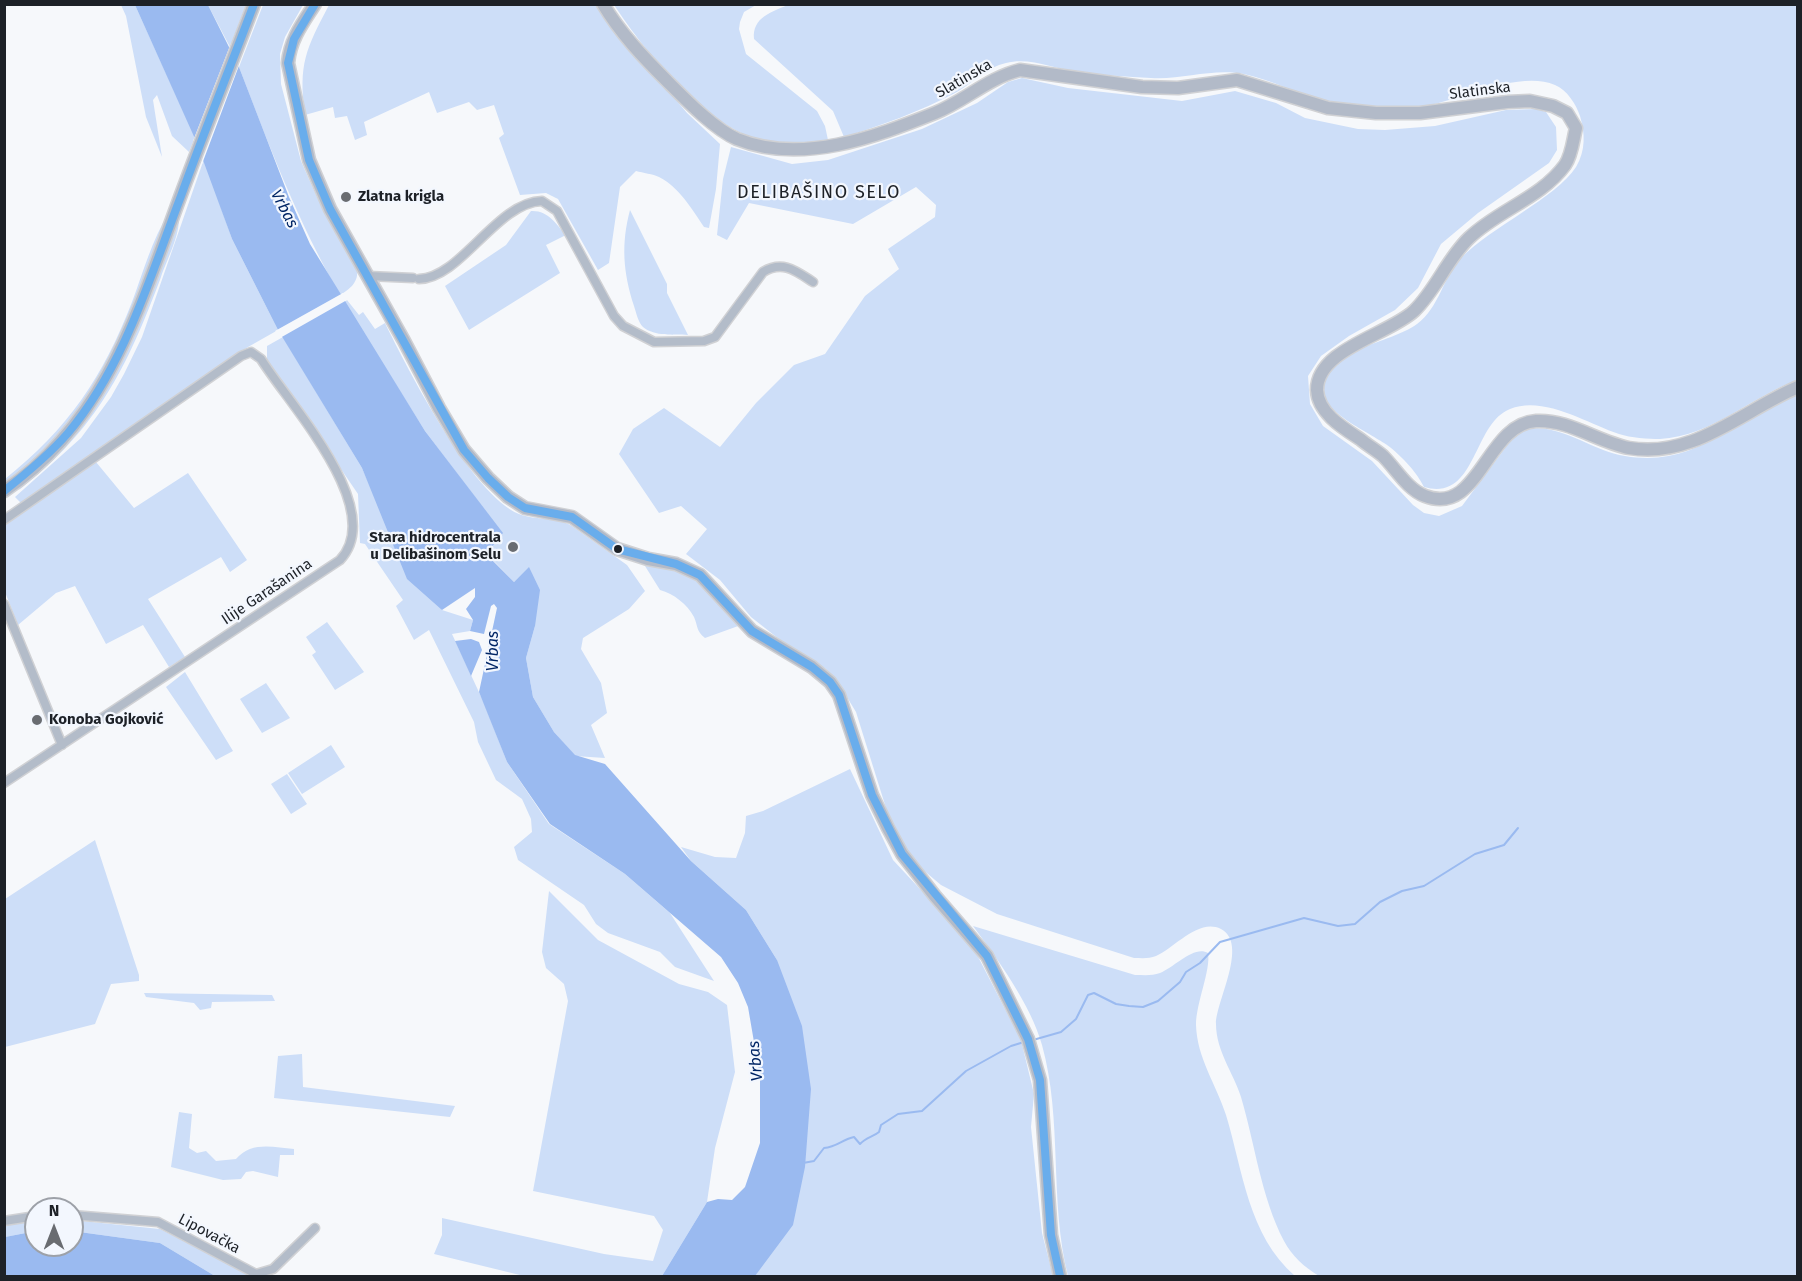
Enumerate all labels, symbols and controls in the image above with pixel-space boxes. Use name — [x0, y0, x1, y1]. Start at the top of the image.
street label: Slatinska — [933, 56, 995, 102]
street label: Slatinska — [1448, 78, 1512, 104]
district label: DELIBAŠINO SELO — [737, 182, 901, 204]
water label: Vrbas — [266, 187, 302, 231]
place label: Zlatna krigla — [358, 188, 444, 206]
marker: Zlatna krigla — [339, 190, 353, 204]
place label: Stara hidrocentrala u Delibašinom Selu — [369, 529, 501, 564]
marker: Stara hidrocentrala u Delibašinom Selu — [506, 540, 520, 554]
unlabelled marker — [612, 543, 624, 555]
street label: Ilije Garašanina — [218, 555, 316, 629]
water label: Vrbas — [484, 631, 504, 671]
place label: Konoba Gojković — [49, 711, 163, 729]
marker: Konoba Gojković — [30, 713, 44, 727]
water label: Vrbas — [745, 1040, 767, 1082]
north arrow — [24, 1197, 84, 1257]
text: N — [49, 1201, 59, 1220]
street label: Lipovačka — [175, 1210, 243, 1258]

